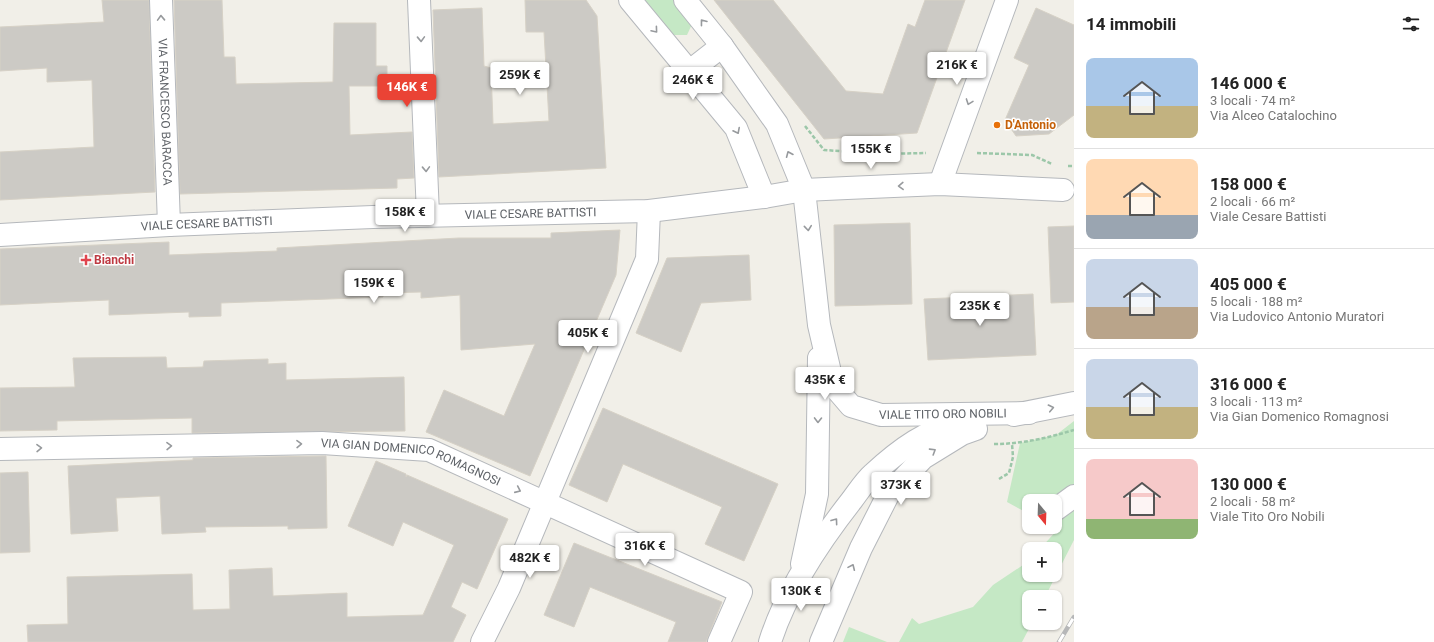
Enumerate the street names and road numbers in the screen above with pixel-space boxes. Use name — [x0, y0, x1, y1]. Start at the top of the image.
street label: VIA FRANCESCO BARACCA — [155, 38, 175, 186]
street label: VIALE CESARE BATTISTI — [464, 205, 597, 222]
street label: VIALE CESARE BATTISTI — [140, 214, 273, 234]
street label: VIALE TITO ORO NOBILI — [879, 406, 1007, 422]
street label: VIA GIAN DOMENICO ROMAGNOSI — [320, 436, 503, 489]

